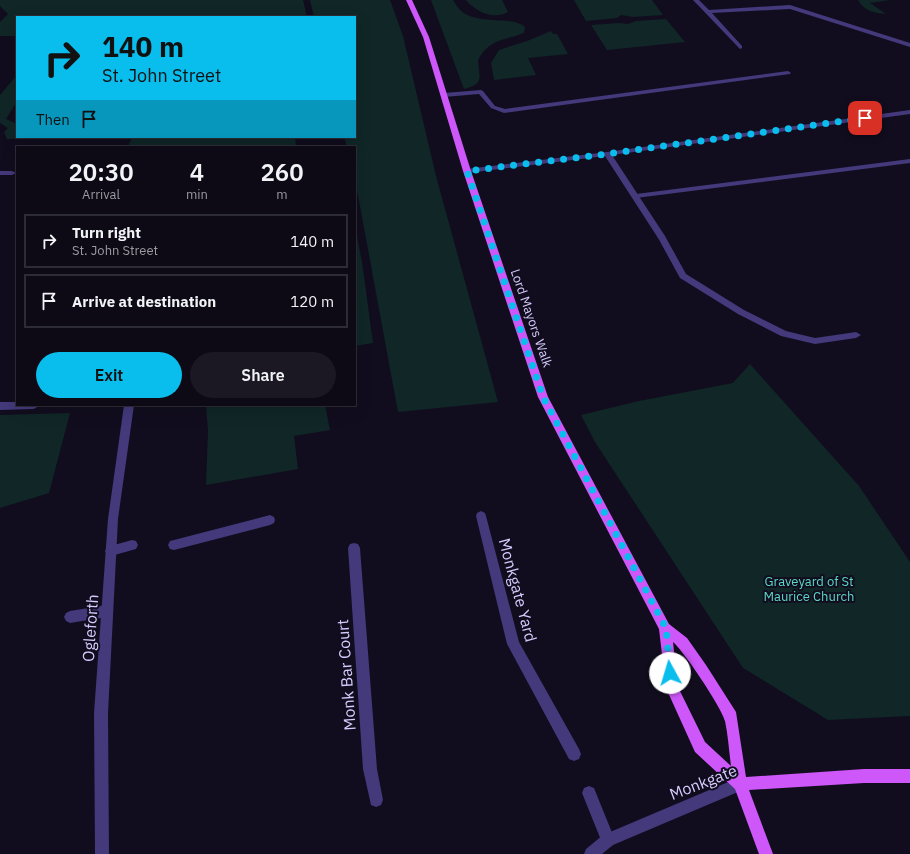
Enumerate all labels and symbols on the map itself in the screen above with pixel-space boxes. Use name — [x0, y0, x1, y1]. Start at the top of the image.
pin — [848, 101, 882, 135]
street label: Lord Mayors Walk — [507, 267, 556, 370]
street label: Monkgate Yard — [495, 536, 541, 644]
park label: Graveyard of St Maurice Church — [763, 573, 855, 605]
street label: Ogleforth — [78, 594, 102, 662]
street label: Monk Bar Court — [332, 619, 360, 731]
position arrow — [649, 652, 691, 694]
street label: Monkgate — [666, 760, 740, 804]

